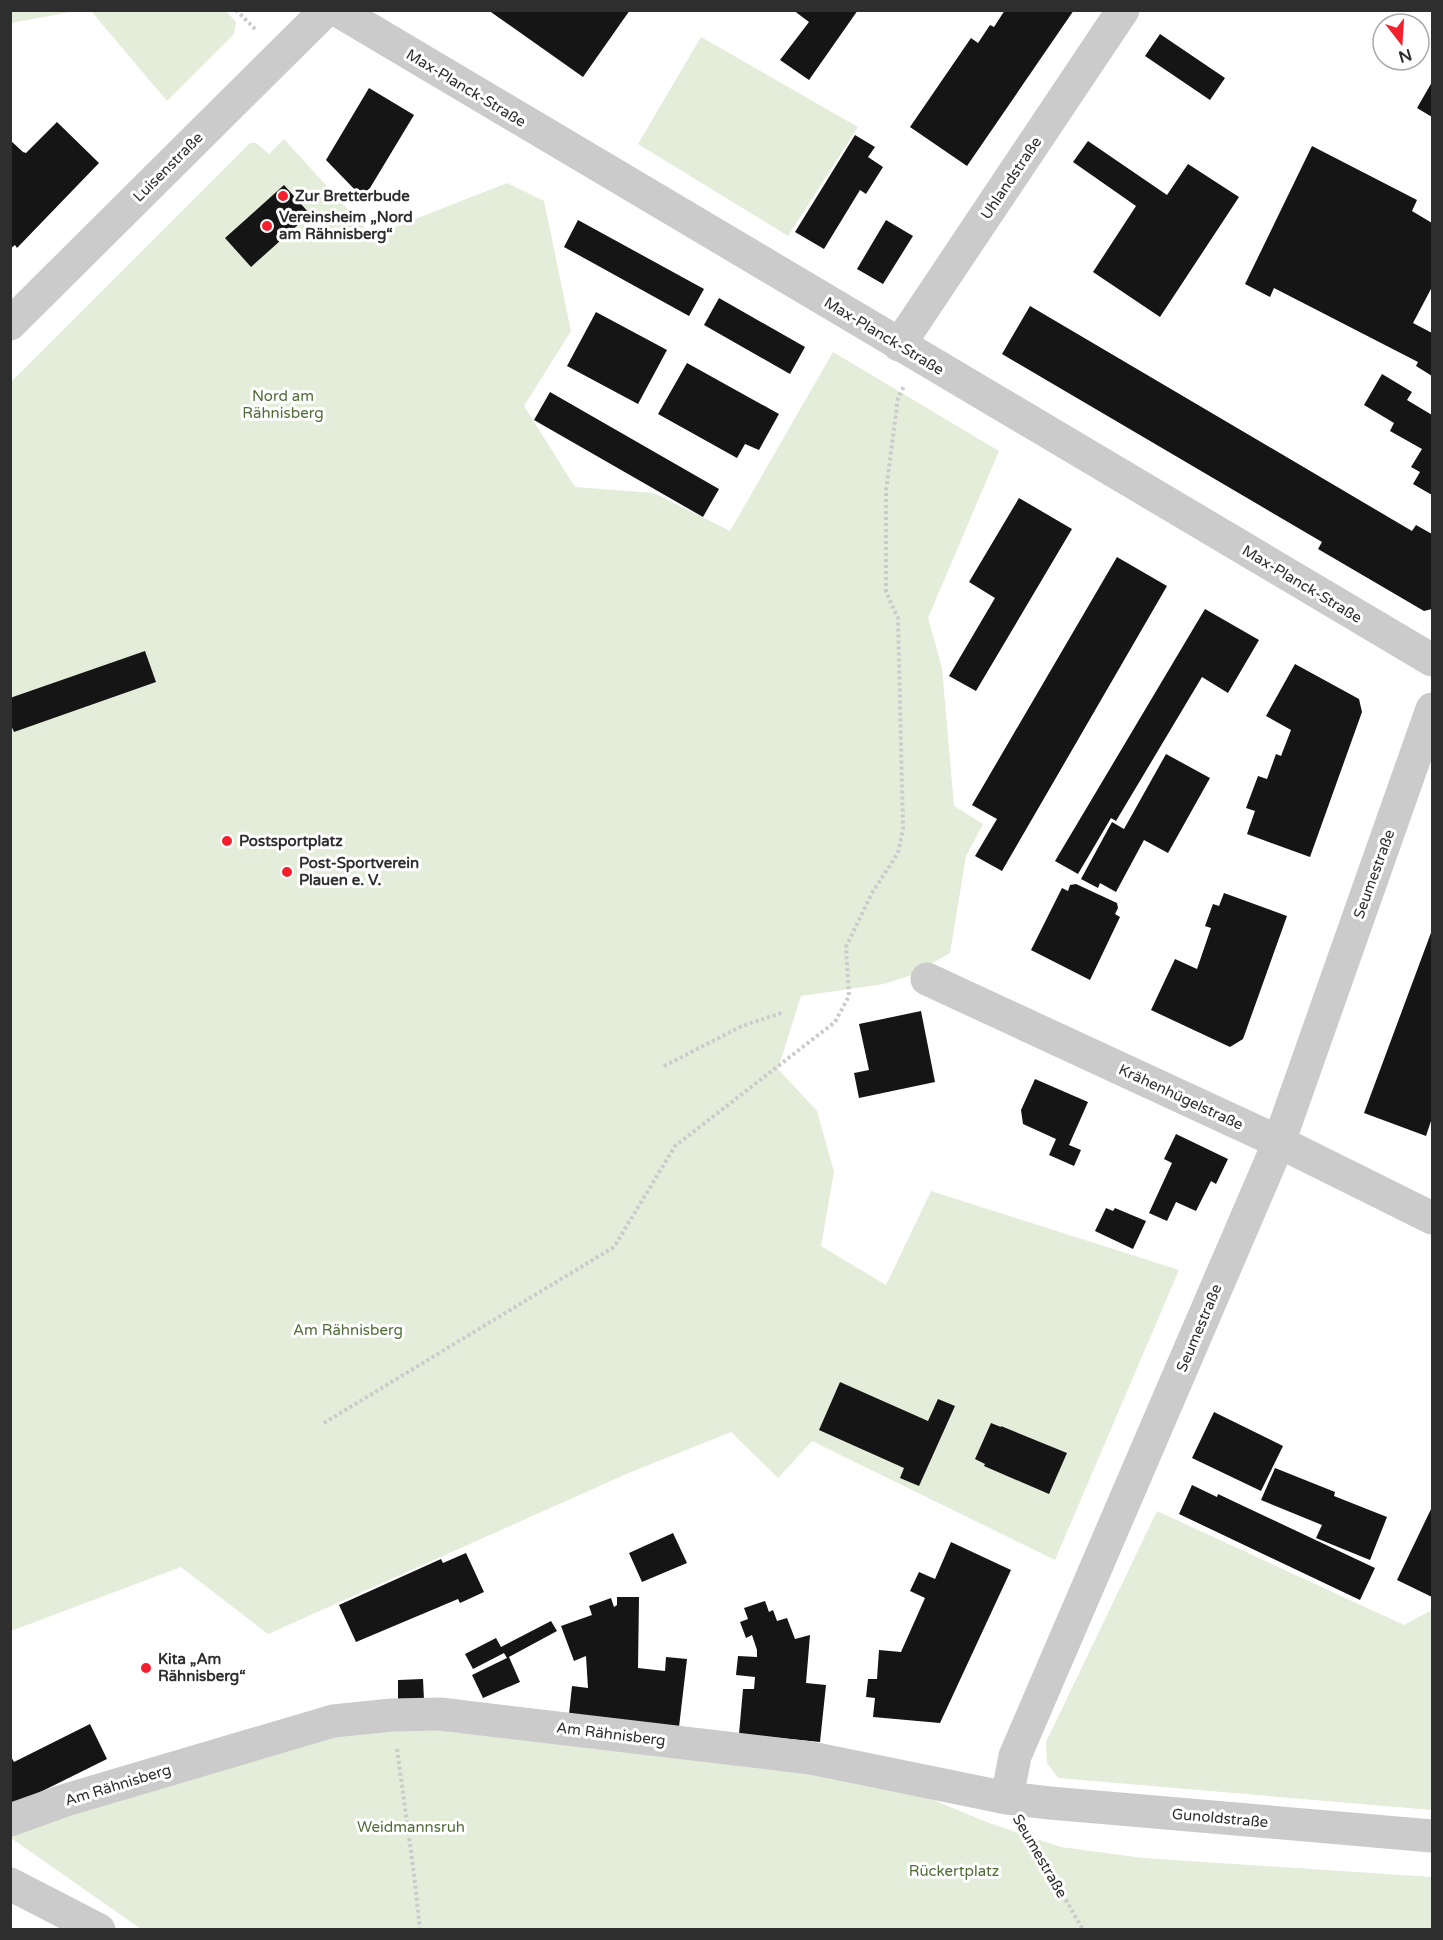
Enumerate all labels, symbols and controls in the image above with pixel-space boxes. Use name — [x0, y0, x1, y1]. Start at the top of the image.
north arrow — [1371, 12, 1431, 72]
text: N — [1396, 44, 1414, 67]
street label: Max-Planck-Straße — [403, 45, 529, 131]
street label: Luisenstraße — [129, 128, 207, 206]
street label: Uhlandstraße — [977, 133, 1045, 223]
place label: Zur Bretterbude — [295, 187, 410, 205]
marker: Zur Bretterbude — [276, 189, 290, 203]
place label: Vereinsheim „Nord am Rähnisberg“ — [279, 208, 413, 244]
marker: Vereinsheim „Nord am Rähnisberg“ — [260, 219, 274, 233]
street label: Max-Planck-Straße — [821, 293, 947, 379]
park label: Nord am Rähnisberg — [242, 387, 324, 422]
street label: Max-Planck-Straße — [1239, 541, 1365, 627]
street label: Seumestraße — [1350, 827, 1398, 921]
place label: Postsportplatz — [239, 832, 343, 851]
marker: Postsportplatz — [220, 834, 234, 848]
place label: Post-Sportverein Plauen e. V. — [299, 854, 419, 889]
marker: Post-Sportverein Plauen e. V. — [280, 865, 294, 879]
street label: Krähenhügelstraße — [1116, 1060, 1246, 1134]
street label: Seumestraße — [1172, 1281, 1226, 1375]
park label: Am Rähnisberg — [293, 1321, 403, 1339]
place label: Kita „Am Rähnisberg“ — [158, 1650, 246, 1686]
marker: Kita „Am Rähnisberg“ — [139, 1661, 153, 1675]
street label: Am Rähnisberg — [555, 1718, 667, 1750]
street label: Am Rähnisberg — [63, 1760, 173, 1810]
street label: Gunoldstraße — [1171, 1805, 1269, 1831]
street label: Seumestraße — [1009, 1811, 1071, 1901]
park label: Weidmannsruh — [357, 1818, 465, 1836]
park label: Rückertplatz — [909, 1862, 999, 1880]

